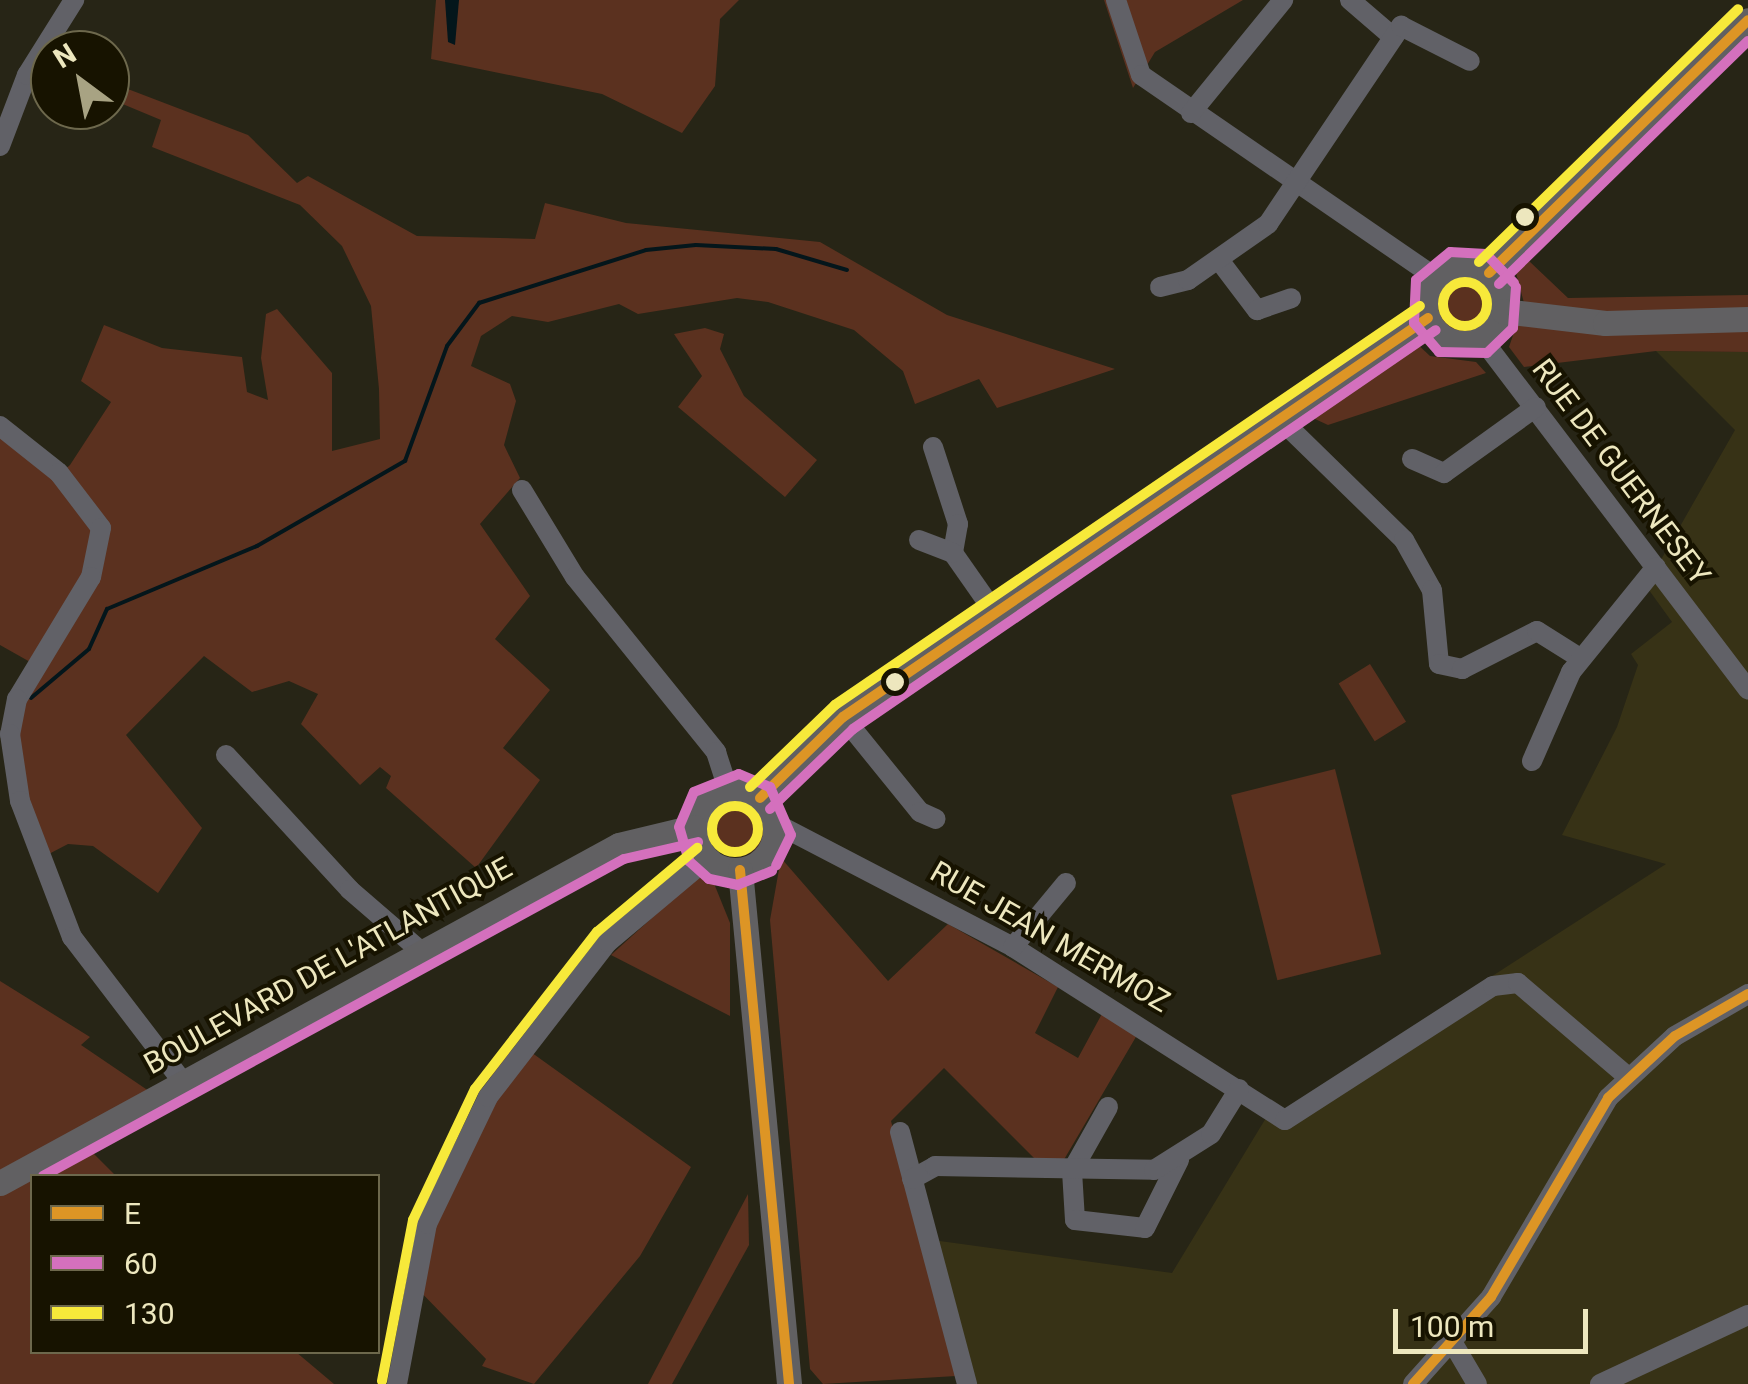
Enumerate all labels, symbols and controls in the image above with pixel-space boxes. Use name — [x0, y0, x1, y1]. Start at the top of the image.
north arrow — [30, 30, 130, 130]
text: N — [48, 37, 82, 75]
unlabelled marker — [1515, 207, 1535, 227]
street label: RUE DE GUERNESEY — [1524, 352, 1718, 592]
unlabelled marker — [885, 672, 905, 692]
street label: BOULEVARD DE L'ATLANTIQUE — [138, 850, 518, 1082]
street label: RUE JEAN MERMOZ — [924, 854, 1176, 1020]
legend — [30, 1174, 380, 1354]
text: E — [124, 1196, 141, 1231]
text: 60 — [124, 1246, 158, 1281]
scale bar — [1398, 1289, 1593, 1351]
text: 130 — [124, 1296, 175, 1331]
text: 100 m — [1410, 1309, 1494, 1344]

